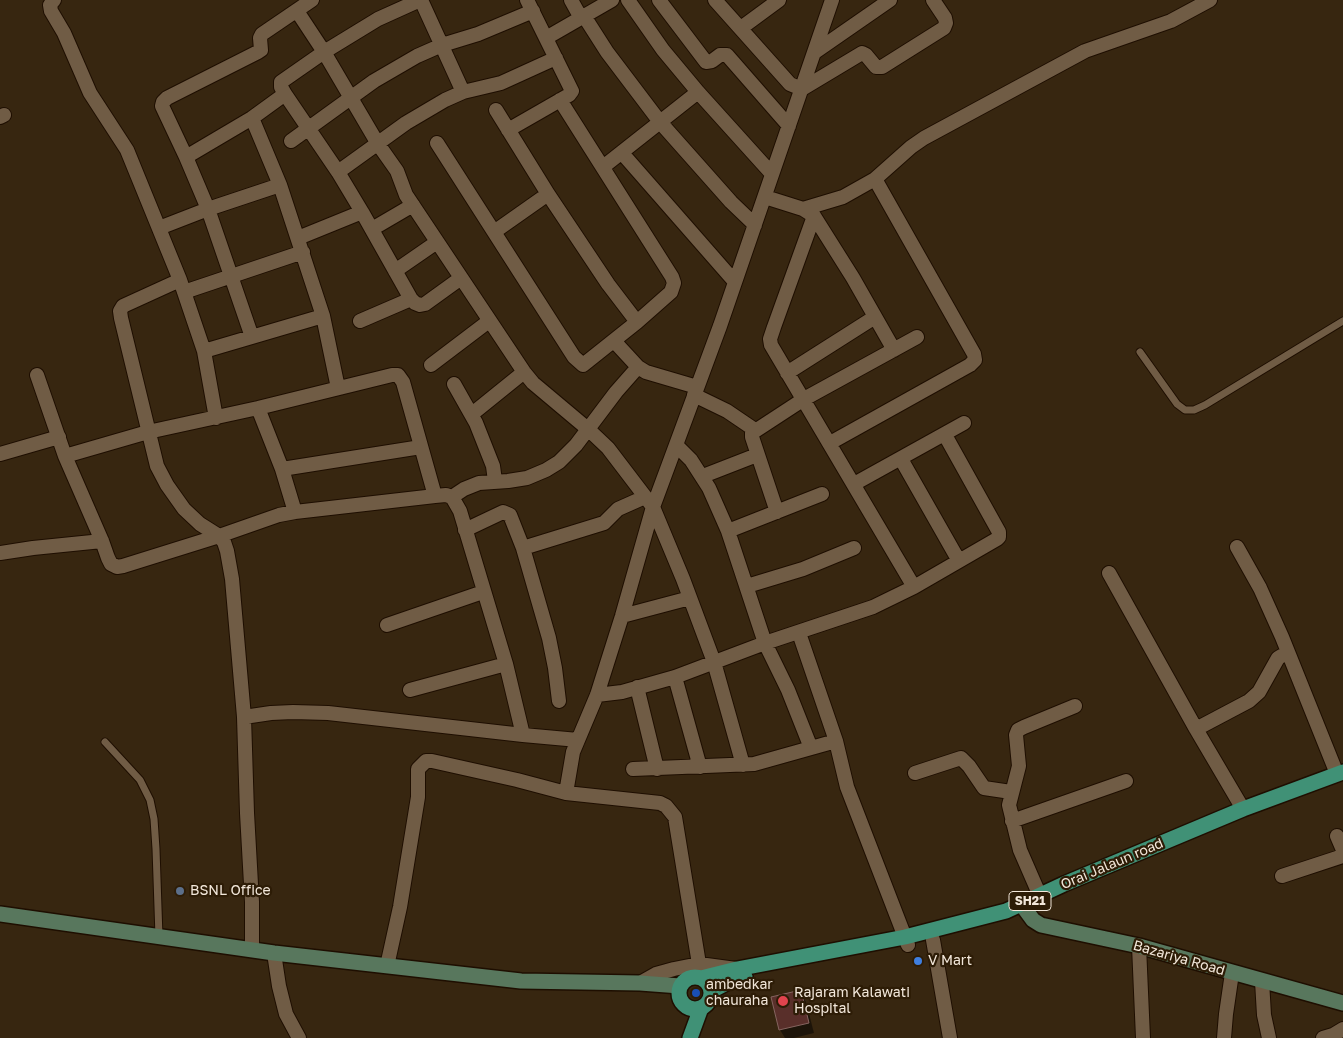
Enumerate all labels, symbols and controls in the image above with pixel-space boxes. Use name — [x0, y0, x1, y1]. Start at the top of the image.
street label: Orai Jalaun road — [1058, 835, 1166, 893]
place label: BSNL Office — [190, 883, 271, 899]
marker: BSNL Office — [174, 885, 186, 897]
road number: SH21 — [1009, 891, 1051, 910]
street label: Bazariya Road — [1131, 937, 1227, 979]
place label: V Mart — [928, 953, 972, 969]
marker: V Mart — [912, 955, 924, 967]
place label: ambedkar chauraha — [706, 977, 773, 1010]
place label: Rajaram Kalawati Hospital — [794, 985, 910, 1018]
marker: ambedkar chauraha — [690, 987, 702, 999]
marker: Rajaram Kalawati Hospital — [776, 994, 790, 1008]

